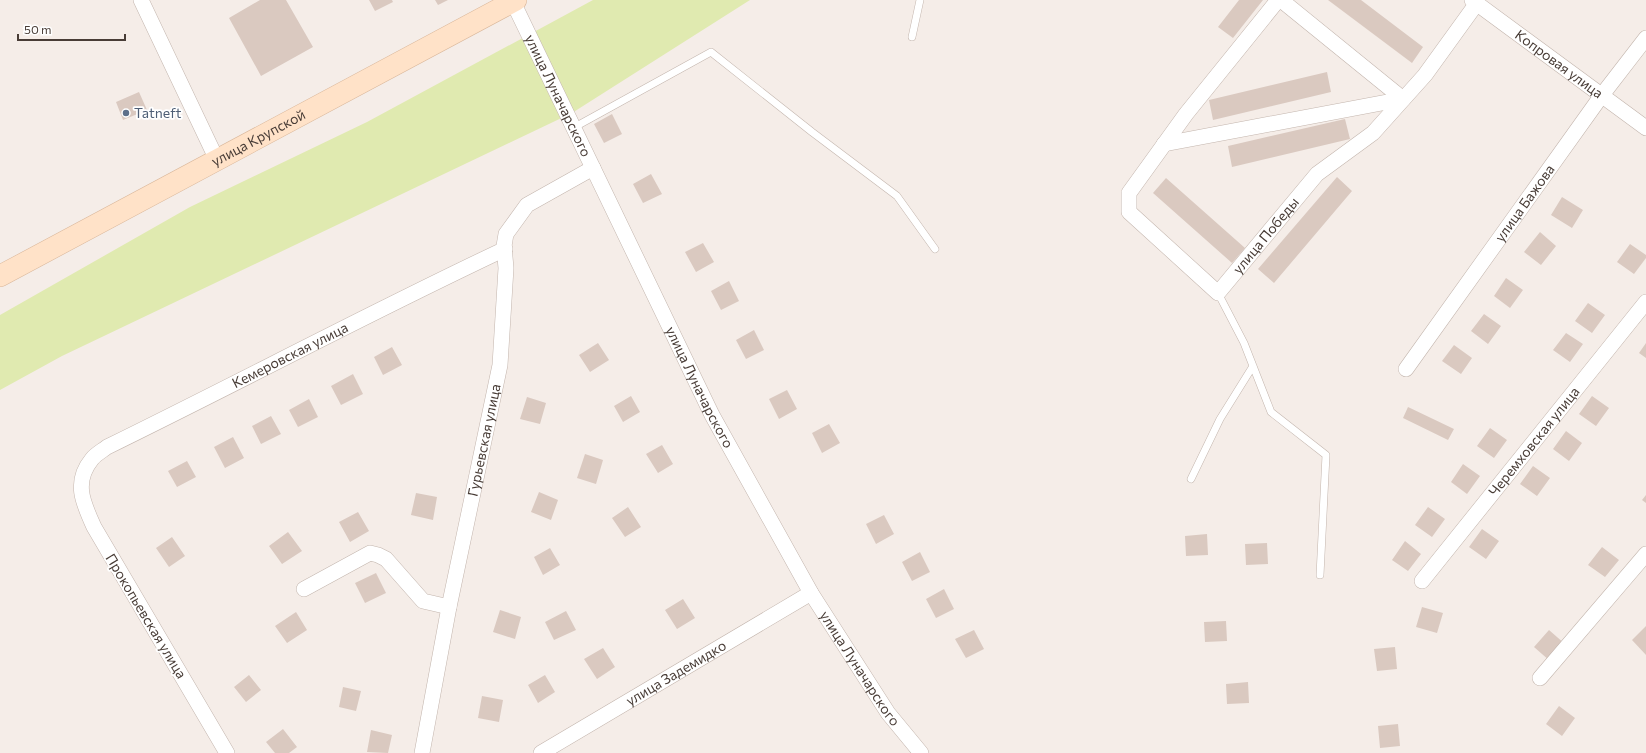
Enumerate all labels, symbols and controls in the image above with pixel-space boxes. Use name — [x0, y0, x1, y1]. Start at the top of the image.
scale bar — [18, 16, 125, 42]
text: 50 m — [24, 22, 52, 36]
street label: Копровая улица — [1512, 26, 1607, 102]
street label: улица Луначарского — [522, 31, 595, 159]
place label: Tatneft — [134, 104, 182, 121]
street label: улица Крупской — [208, 105, 308, 169]
marker: Tatneft — [121, 108, 131, 118]
street label: улица Бажова — [1491, 161, 1558, 245]
street label: улица Победы — [1229, 194, 1302, 277]
street label: Кемеровская улица — [229, 318, 351, 391]
street label: улица Луначарского — [663, 323, 738, 451]
street label: Гурьевская улица — [464, 382, 504, 498]
street label: Черемховская улица — [1485, 383, 1583, 499]
street label: Прокопьевская улица — [102, 550, 190, 681]
street label: улица Луначарского — [817, 607, 904, 729]
street label: улица Задемидко — [623, 636, 729, 709]

